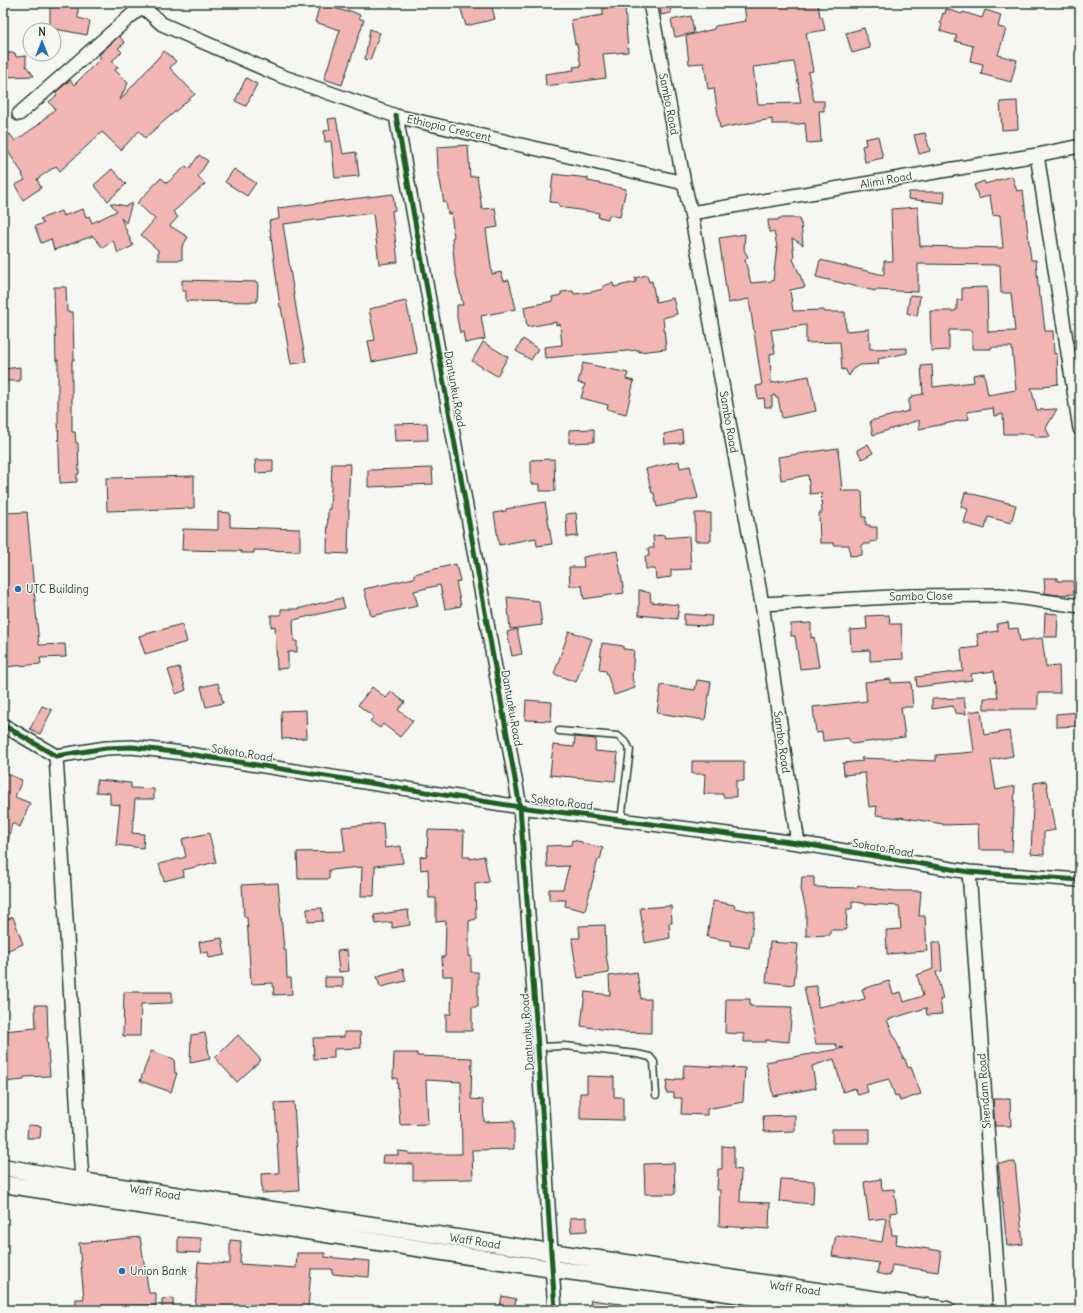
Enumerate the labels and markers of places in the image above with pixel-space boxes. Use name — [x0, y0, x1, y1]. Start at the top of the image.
place label: UTC Building — [26, 582, 89, 596]
marker: UTC Building — [13, 584, 23, 594]
place label: Union Bank — [130, 1264, 187, 1278]
marker: Union Bank — [117, 1266, 127, 1276]

